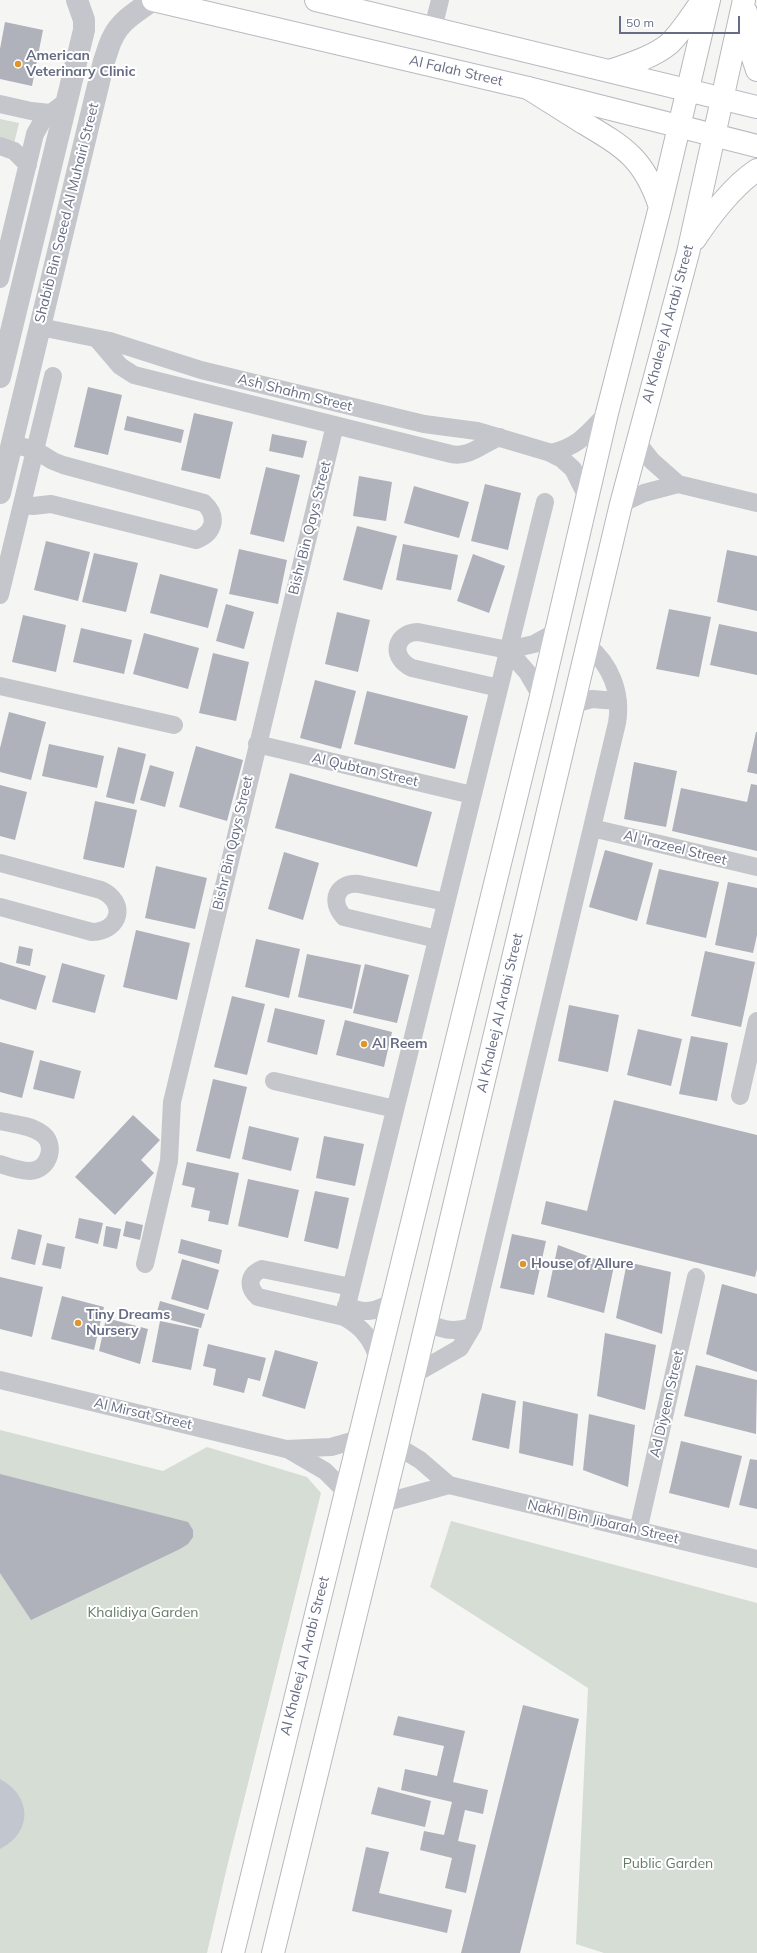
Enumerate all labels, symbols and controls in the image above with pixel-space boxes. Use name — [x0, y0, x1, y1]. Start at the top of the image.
scale bar — [621, 8, 742, 34]
text: 50 m — [626, 15, 654, 30]
place label: American Veterinary Clinic — [26, 48, 135, 80]
street label: Al Falah Street — [408, 52, 504, 90]
marker: American Veterinary Clinic — [13, 59, 23, 69]
street label: Shabib Bin Saeed Al Muhairi Street — [31, 101, 103, 325]
street label: Al Khaleej Al Arabi Street — [639, 243, 697, 405]
street label: Ash Shahm Street — [236, 371, 354, 415]
street label: Bishr Bin Qays Street — [285, 459, 335, 597]
street label: Al Qubtan Street — [310, 750, 420, 790]
street label: Bishr Bin Qays Street — [209, 774, 257, 912]
street label: Al 'Irazeel Street — [622, 827, 728, 869]
street label: Al Khaleej Al Arabi Street — [473, 932, 527, 1094]
place label: Al Reem — [372, 1036, 428, 1052]
marker: Al Reem — [359, 1039, 369, 1049]
place label: House of Allure — [531, 1256, 633, 1272]
marker: House of Allure — [518, 1259, 528, 1269]
place label: Tiny Dreams Nursery — [86, 1307, 170, 1340]
marker: Tiny Dreams Nursery — [73, 1318, 83, 1328]
street label: Ad Diyeen Street — [647, 1349, 687, 1459]
street label: Al Mirsat Street — [92, 1395, 194, 1433]
street label: Nakhl Bin Jibarah Street — [526, 1496, 680, 1548]
street label: Al Khaleej Al Arabi Street — [277, 1575, 333, 1737]
park label: Khalidiya Garden — [87, 1605, 199, 1621]
park label: Public Garden — [623, 1856, 713, 1872]

